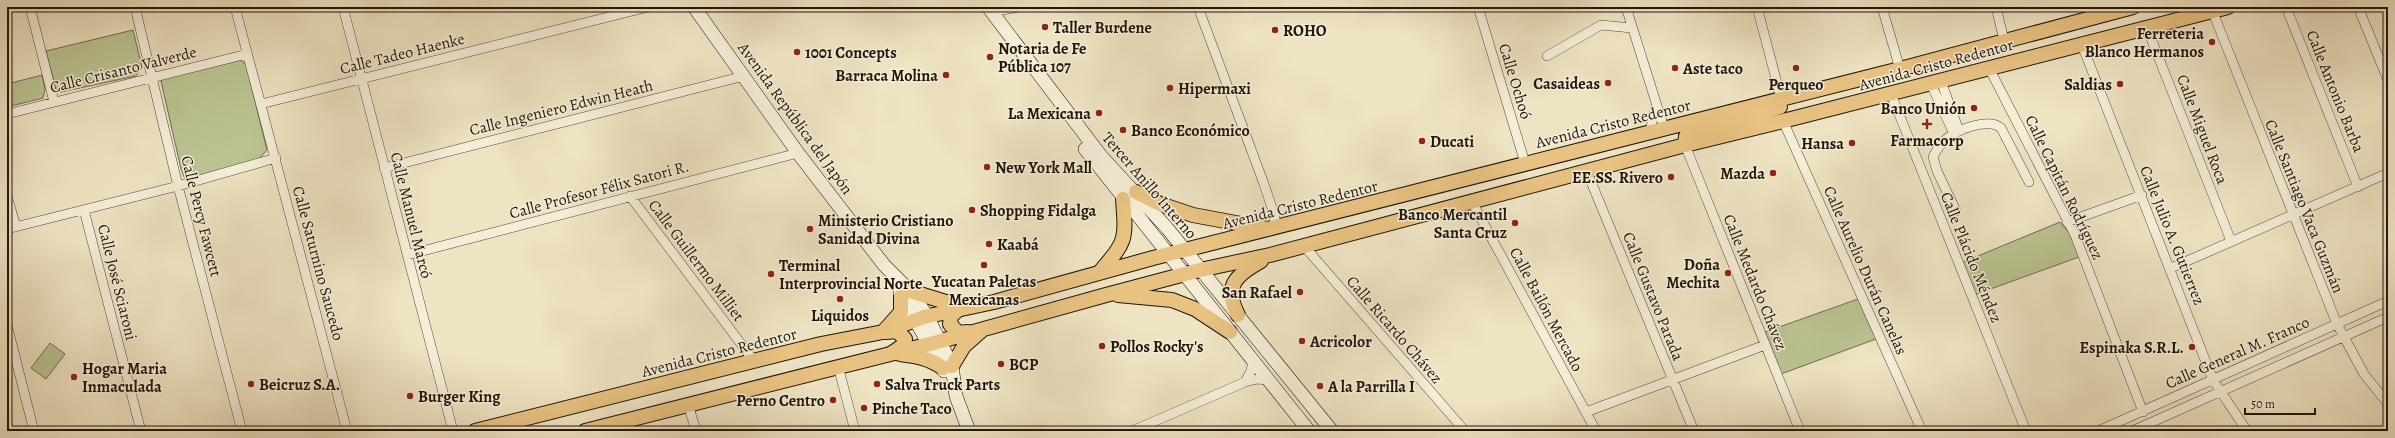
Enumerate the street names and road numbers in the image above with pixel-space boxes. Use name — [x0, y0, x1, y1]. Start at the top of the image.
street label: Calle Antonio Barba — [2301, 27, 2370, 156]
street label: Calle Tadeo Haenke — [338, 28, 467, 80]
street label: Avenida Cristo Redentor — [1856, 34, 2016, 96]
street label: Avenida República del Japón — [732, 37, 858, 199]
street label: Calle Crisanto Valverde — [48, 41, 199, 99]
street label: Calle Ochoó — [1493, 41, 1537, 122]
street label: Calle Miguel Roca — [2171, 71, 2233, 188]
street label: Calle Ingeniero Edwin Heath — [467, 74, 656, 141]
street label: Avenida Cristo Redentor — [1532, 94, 1693, 154]
street label: Calle Capitán Rodríguez — [2019, 111, 2109, 263]
street label: Calle Santiago Vaca Guzmán — [2259, 116, 2349, 297]
street label: Tercer Anillo Interno — [1097, 128, 1202, 244]
street label: Calle Manuel Marcó — [385, 150, 437, 281]
street label: Calle Percy Fawcett — [175, 153, 227, 279]
street label: Calle Profesor Félix Satori R. — [507, 155, 692, 225]
street label: Calle Julio A. Gutierrez — [2134, 163, 2210, 308]
street label: Avenida Cristo Redentor — [1219, 175, 1380, 235]
street label: Calle Aurelio Durán Canelas — [1818, 183, 1912, 358]
street label: Calle Saturnino Saucedo — [287, 184, 349, 343]
street label: Calle Plácido Méndez — [1935, 189, 2007, 326]
street label: Calle Guillermo Milliet — [643, 195, 749, 326]
street label: Calle Medardo Chávez — [1718, 211, 1792, 354]
street label: Calle José Sciaroni — [92, 222, 142, 343]
street label: Calle Gustavo Parada — [1617, 229, 1689, 364]
street label: Calle Bailón Mercado — [1504, 243, 1588, 376]
street label: Calle Ricardo Chávez — [1341, 271, 1447, 388]
street label: Calle General M. Franco — [2162, 311, 2313, 395]
street label: Avenida Cristo Redentor — [638, 323, 799, 383]

